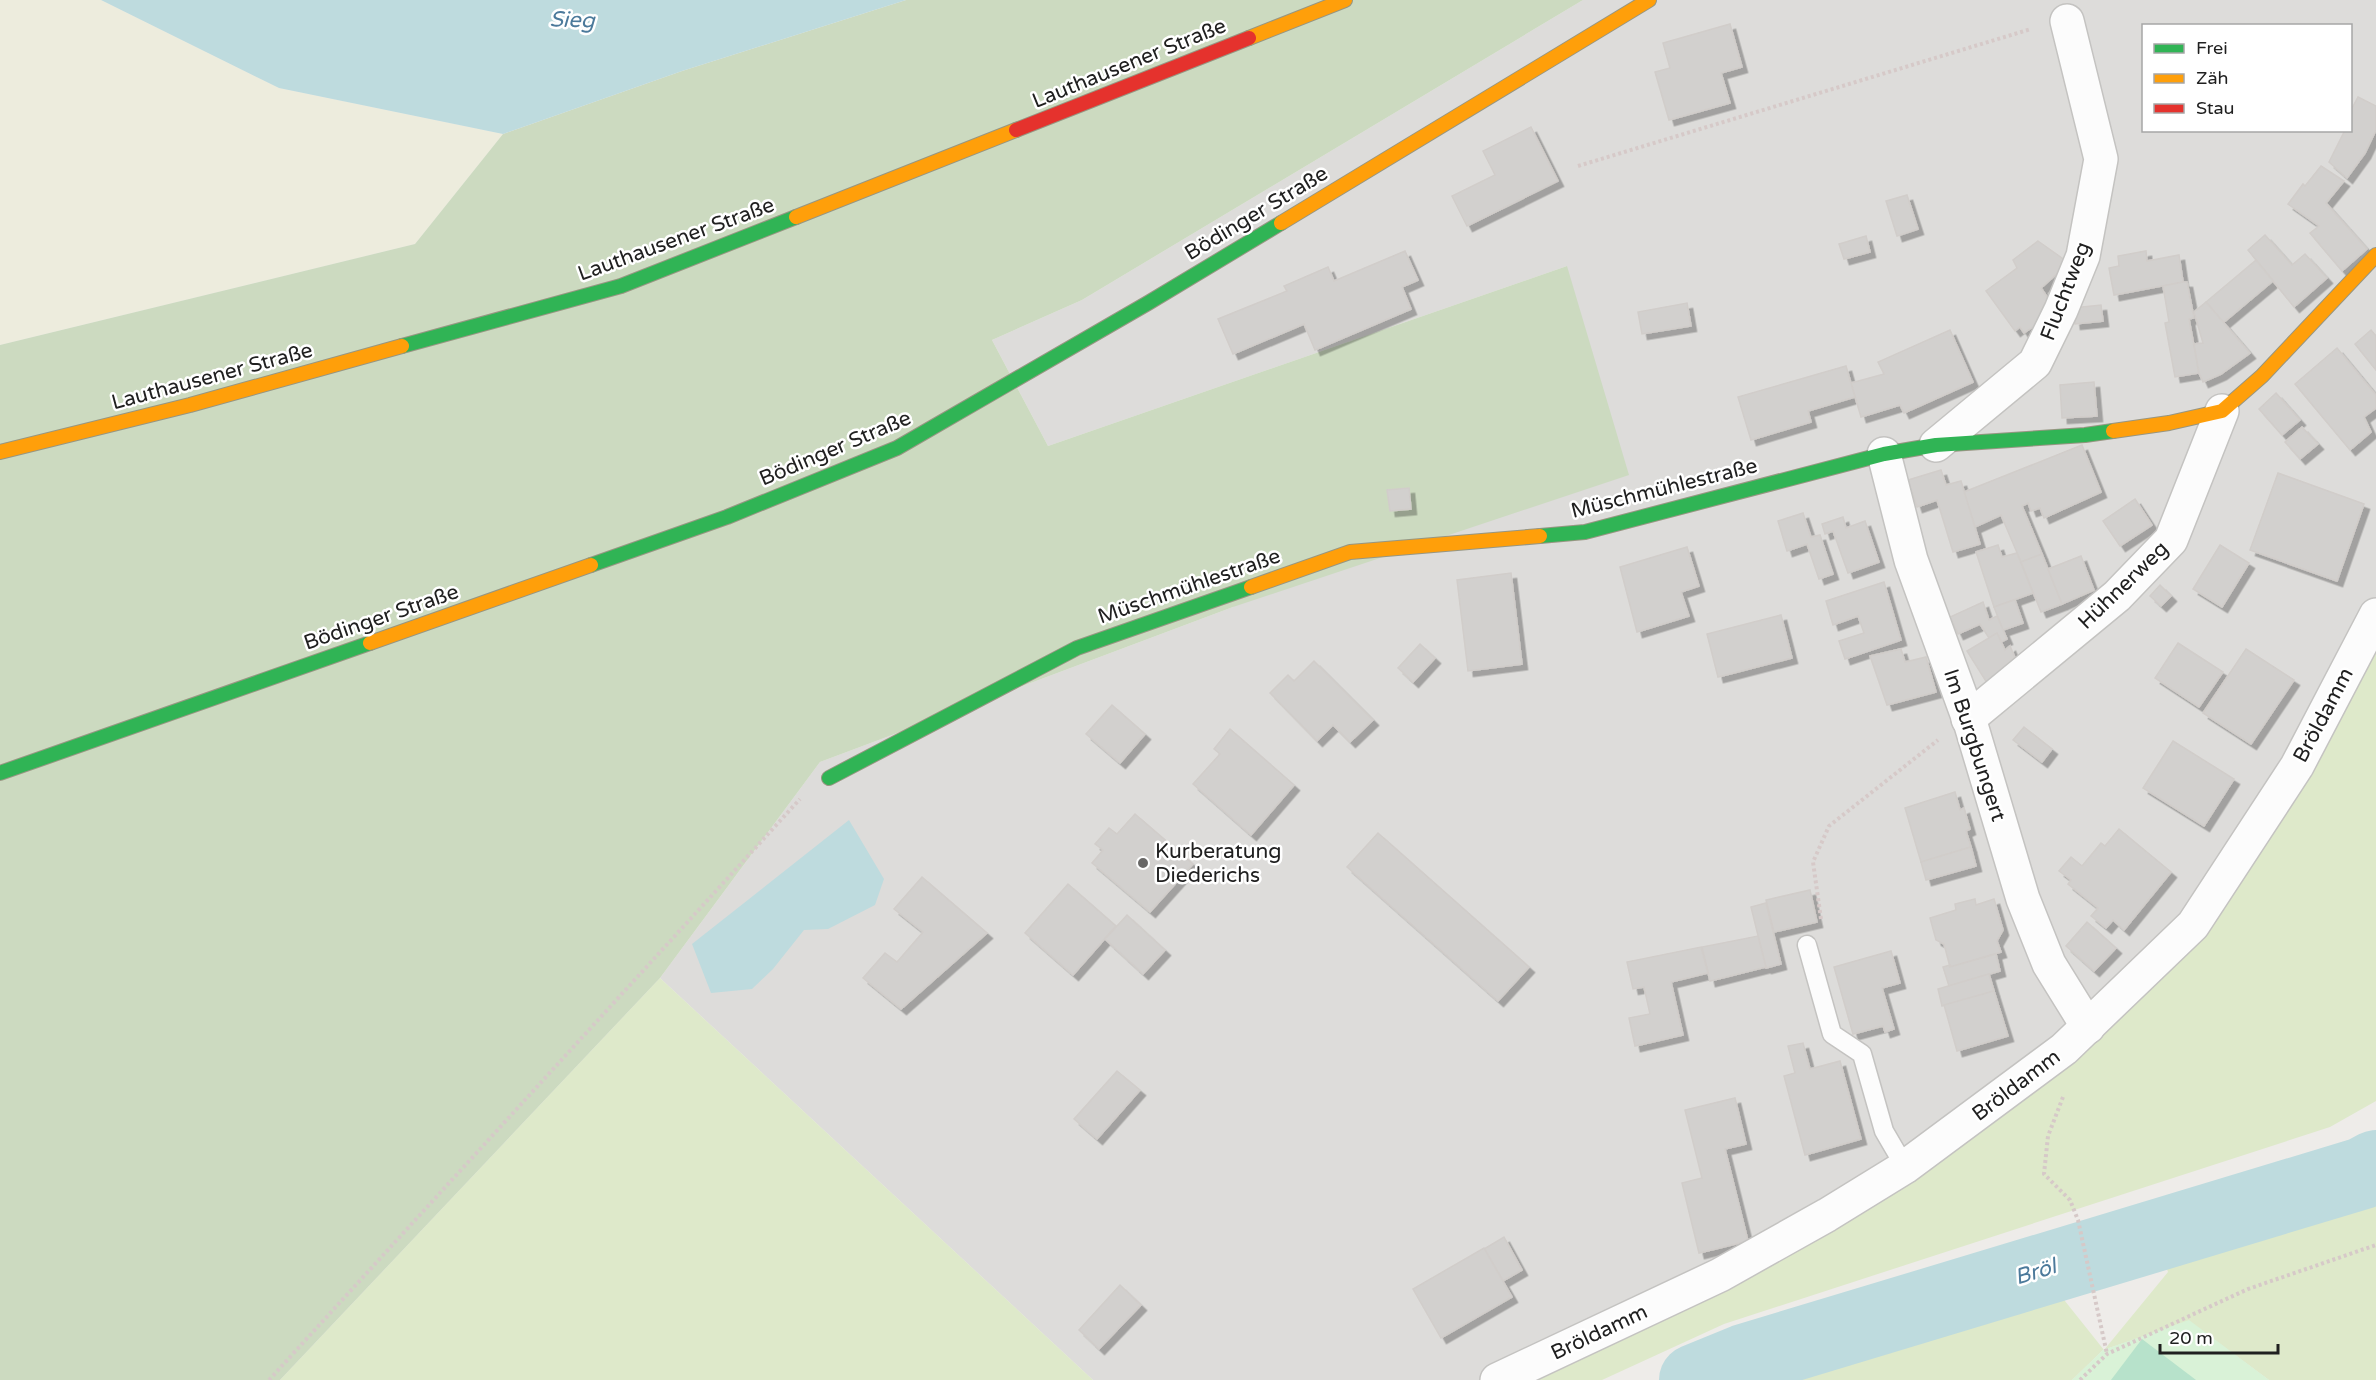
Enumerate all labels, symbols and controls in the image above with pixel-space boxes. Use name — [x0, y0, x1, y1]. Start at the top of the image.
water label: Sieg — [549, 6, 596, 34]
street label: Lauthausener Straße — [1029, 13, 1230, 114]
legend — [2142, 24, 2352, 132]
text: Frei — [2196, 37, 2228, 59]
text: Zäh — [2196, 67, 2229, 89]
text: Stau — [2196, 97, 2235, 119]
street label: Bödinger Straße — [1180, 161, 1332, 266]
street label: Lauthausener Straße — [575, 192, 778, 287]
street label: Fluchtweg — [2035, 238, 2096, 344]
street label: Lauthausener Straße — [109, 338, 315, 415]
street label: Bödinger Straße — [756, 405, 915, 492]
street label: Müschmühlestraße — [1568, 453, 1760, 524]
street label: Hühnerweg — [2073, 536, 2174, 634]
street label: Müschmühlestraße — [1095, 543, 1284, 629]
street label: Bödinger Straße — [300, 579, 462, 656]
street label: Bröldamm — [2288, 664, 2359, 767]
street label: Im Burgbungert — [1938, 666, 2011, 824]
place label: Kurberatung Diederichs — [1155, 839, 1281, 888]
marker: Kurberatung Diederichs — [1136, 856, 1150, 870]
street label: Bröldamm — [1967, 1044, 2065, 1127]
water label: Bröl — [2011, 1253, 2062, 1291]
street label: Bröldamm — [1547, 1299, 1652, 1366]
scale bar — [2160, 1317, 2278, 1355]
text: 20 m — [2169, 1327, 2213, 1349]

